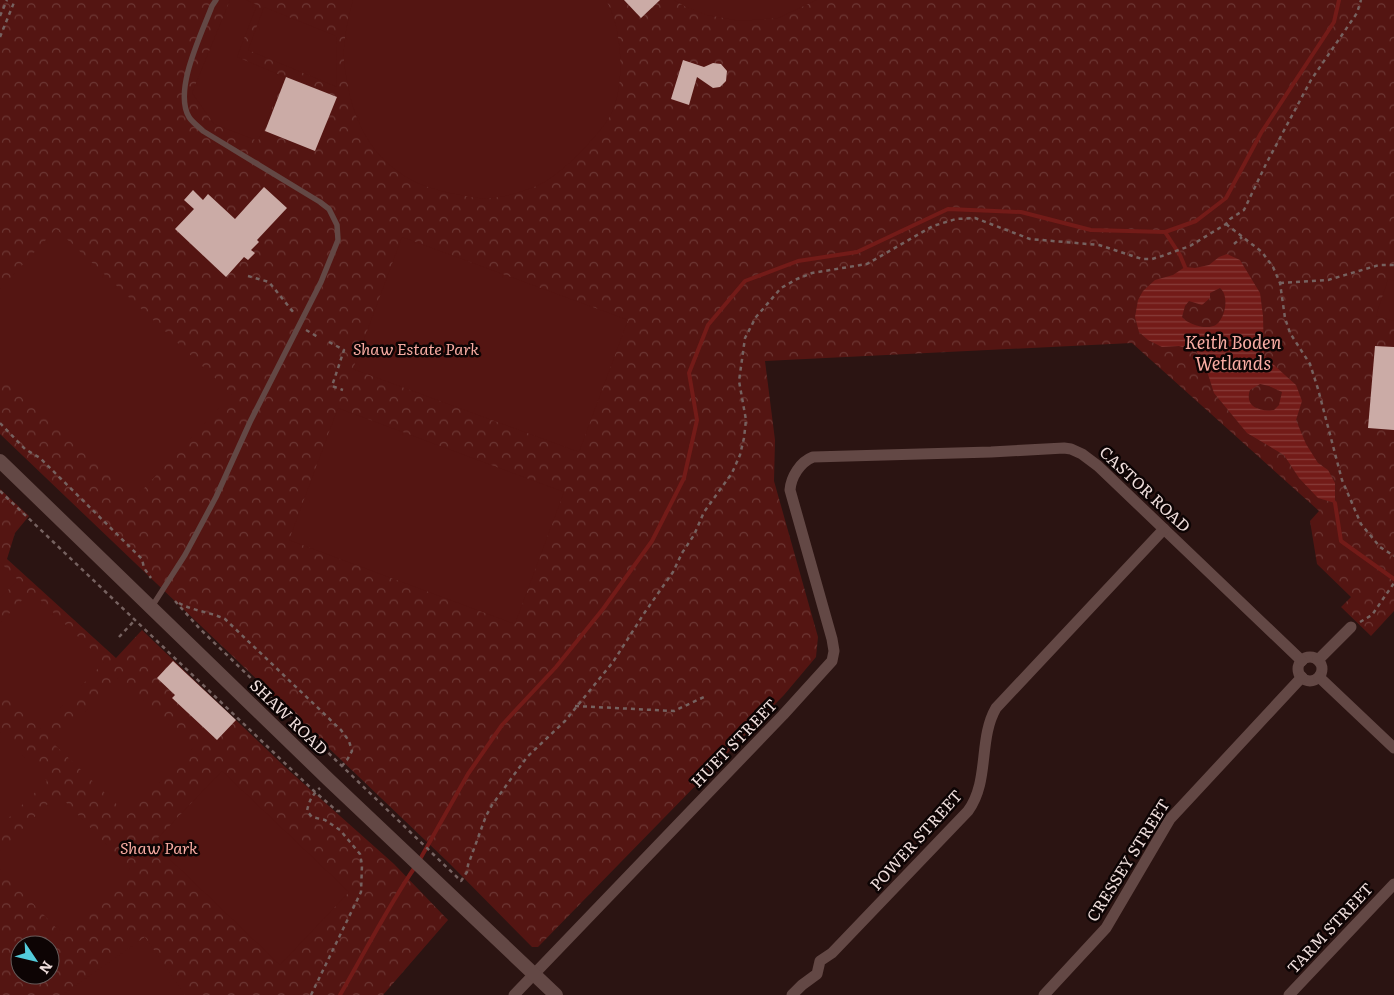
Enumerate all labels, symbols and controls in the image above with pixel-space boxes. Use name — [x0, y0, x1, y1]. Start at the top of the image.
water label: Keith Boden Wetlands — [1185, 328, 1282, 376]
park label: Shaw Estate Park — [353, 336, 479, 360]
street label: CASTOR ROAD — [1095, 440, 1197, 537]
street label: SHAW ROAD — [245, 673, 334, 760]
street label: HUET STREET — [685, 692, 782, 792]
street label: POWER STREET — [863, 783, 967, 895]
street label: CRESSEY STREET — [1080, 793, 1175, 926]
park label: Shaw Park — [120, 835, 198, 859]
street label: TARM STREET — [1281, 876, 1378, 978]
north arrow — [10, 935, 60, 985]
text: N — [35, 957, 58, 979]

